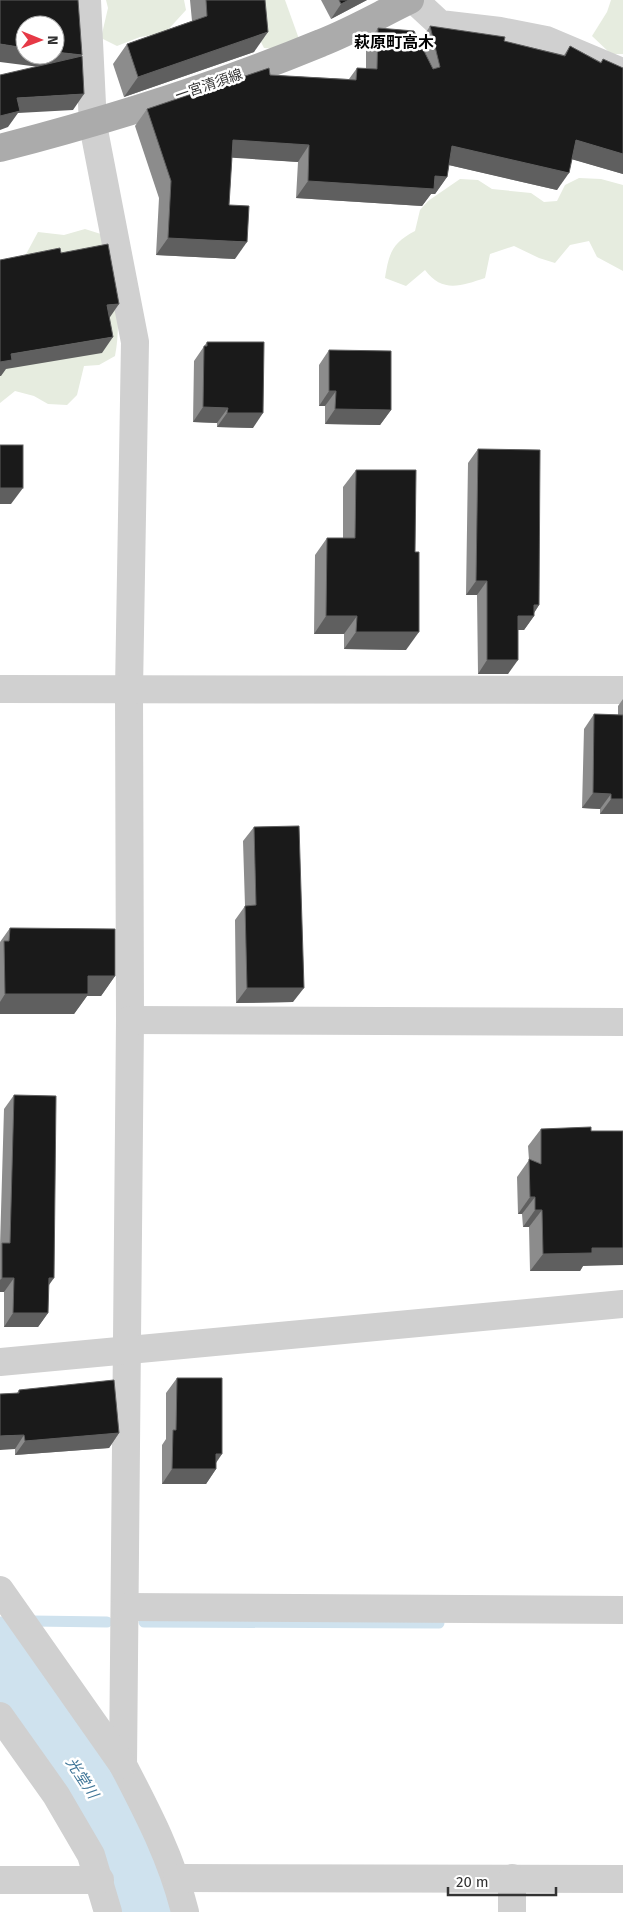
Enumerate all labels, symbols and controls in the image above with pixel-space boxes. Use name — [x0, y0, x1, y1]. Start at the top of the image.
north arrow — [15, 15, 65, 65]
district label: 萩原町高木 — [354, 33, 434, 52]
text: N — [44, 35, 61, 45]
street label: 一宮清須線 — [173, 66, 245, 104]
water label: 光堂川 — [62, 1754, 103, 1803]
scale bar — [448, 1864, 556, 1896]
text: 20 m — [456, 1873, 489, 1891]

